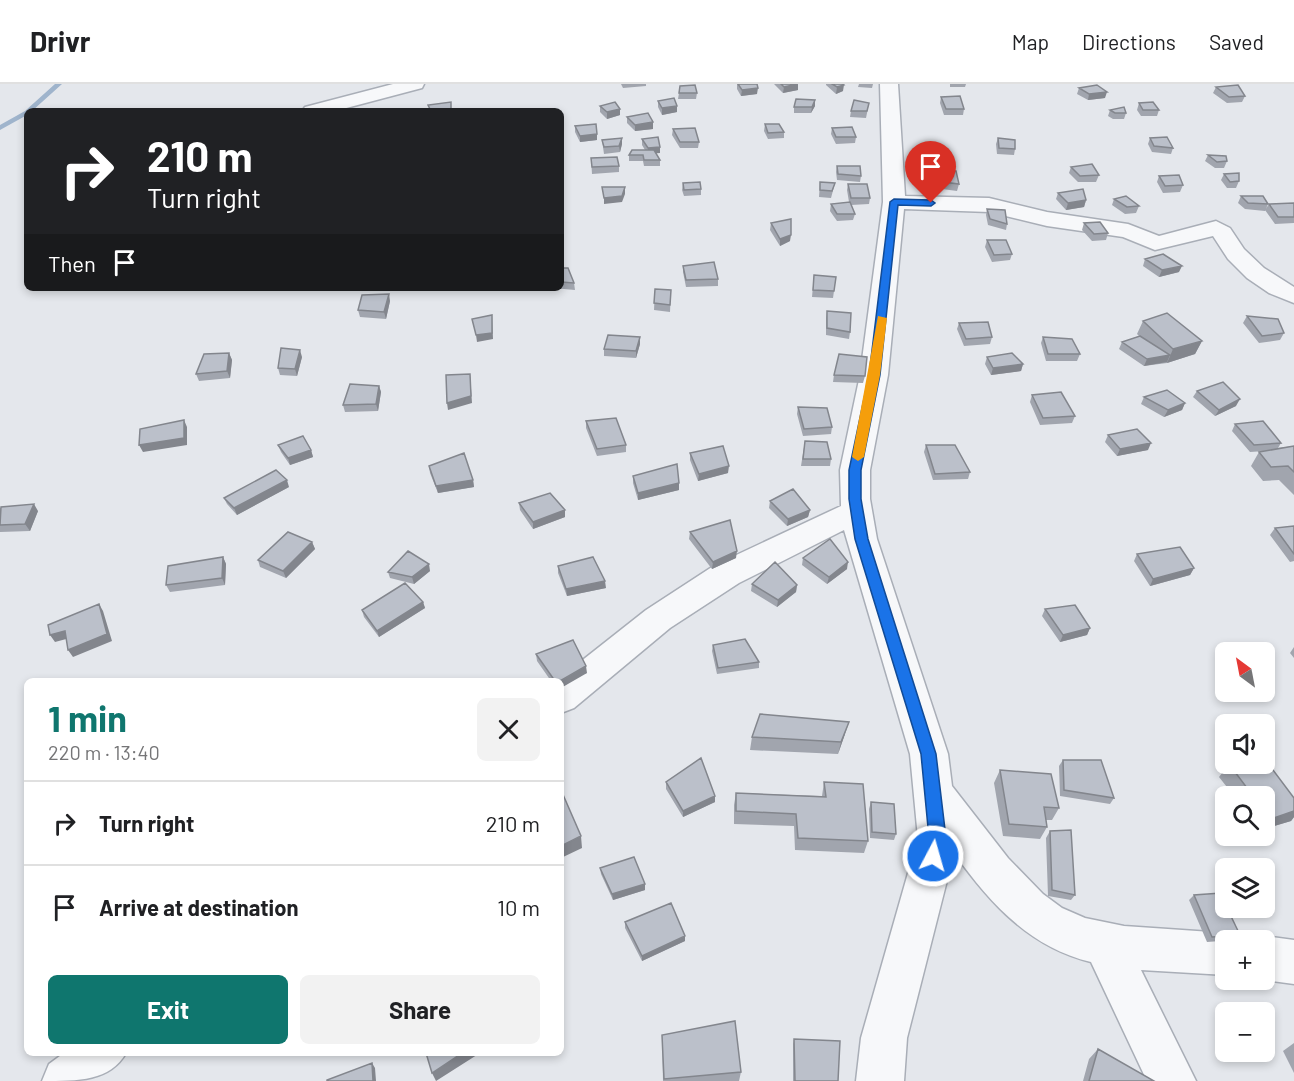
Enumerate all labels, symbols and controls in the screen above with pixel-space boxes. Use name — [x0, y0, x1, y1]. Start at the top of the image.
text: Drivr — [30, 24, 90, 58]
text: Map — [1012, 29, 1049, 54]
text: Directions — [1082, 29, 1176, 54]
text: Saved — [1209, 29, 1264, 54]
text: 210 m — [147, 130, 253, 180]
icon: right — [48, 132, 126, 210]
pin — [905, 141, 956, 203]
icon: arrive — [914, 150, 947, 183]
text: Turn right — [147, 181, 261, 213]
icon: arrive — [108, 246, 141, 279]
text: Then — [48, 250, 96, 276]
north arrow — [1215, 642, 1275, 702]
map controls — [1215, 642, 1275, 1062]
text: 1 min — [48, 696, 127, 739]
button: close — [477, 698, 540, 761]
button: sound — [1215, 714, 1275, 774]
text: 220 m · 13:40 — [48, 740, 160, 764]
button: search — [1215, 786, 1275, 846]
icon: right — [48, 807, 81, 840]
text: Turn right — [99, 810, 194, 836]
text: 210 m — [486, 810, 540, 836]
position arrow — [901, 824, 965, 888]
button: layers — [1215, 858, 1275, 918]
icon: arrive — [48, 891, 81, 924]
text: Arrive at destination — [99, 894, 298, 920]
text: 10 m — [497, 894, 540, 920]
button: + — [1215, 930, 1275, 990]
button: Exit — [48, 975, 288, 1044]
button: Share — [300, 975, 540, 1044]
button: − — [1215, 1002, 1275, 1062]

